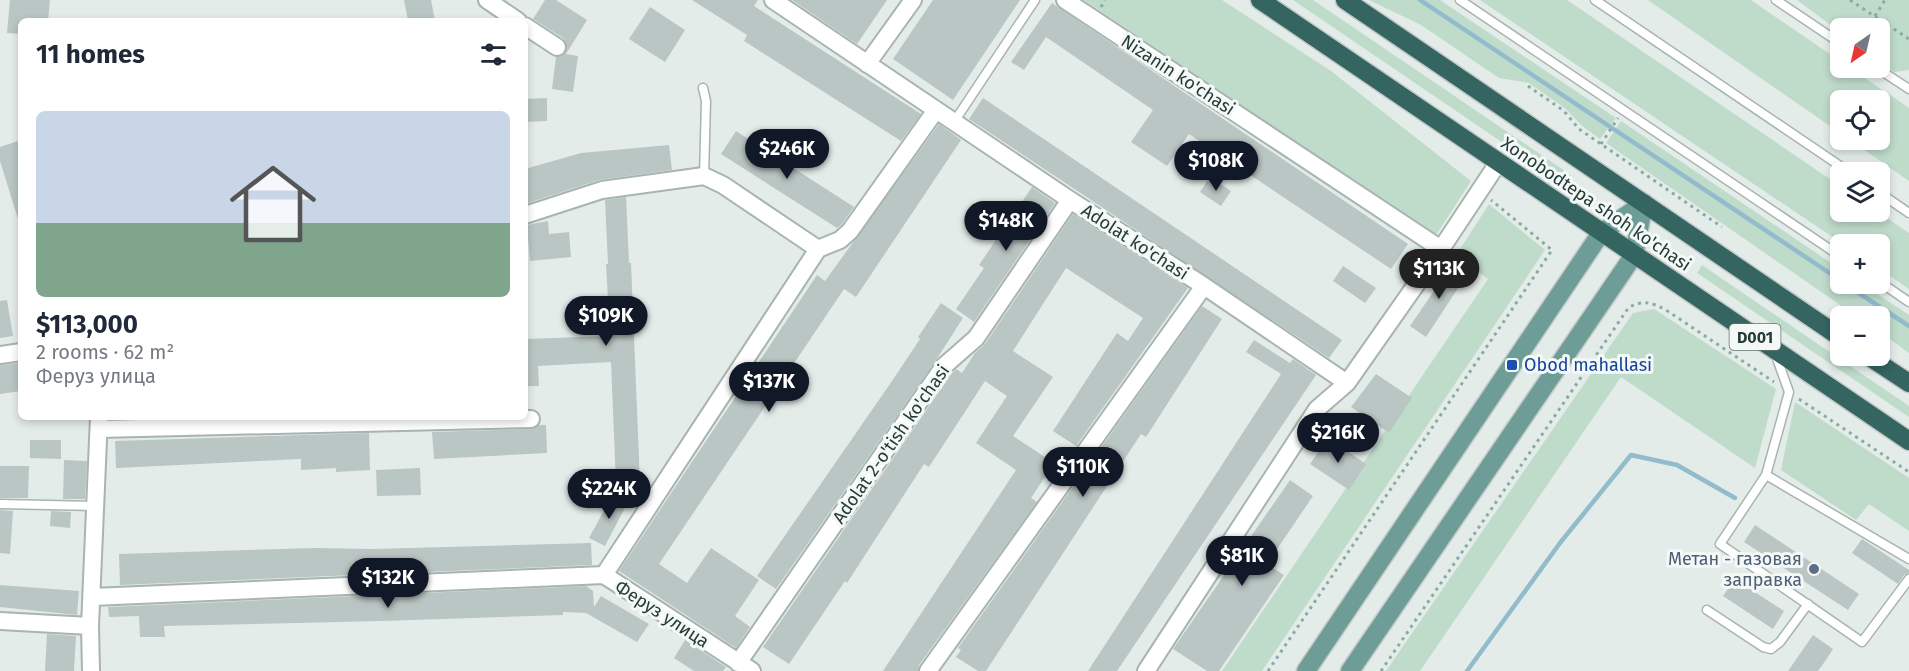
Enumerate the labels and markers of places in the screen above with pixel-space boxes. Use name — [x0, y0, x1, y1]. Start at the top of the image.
pin: $246K — [745, 129, 829, 180]
pin: $108K — [1174, 141, 1258, 192]
pin: $148K — [964, 201, 1048, 252]
pin: $113K — [1397, 249, 1481, 300]
pin: $109K — [564, 296, 648, 347]
place label: Obod mahallasi — [1524, 354, 1652, 376]
marker: Obod mahallasi — [1505, 358, 1519, 372]
pin: $137K — [727, 362, 811, 413]
pin: $216K — [1296, 413, 1380, 464]
pin: $110K — [1041, 447, 1125, 498]
pin: $224K — [567, 469, 651, 520]
pin: $81K — [1206, 536, 1278, 587]
place label: Метан - газовая заправка — [1668, 548, 1802, 591]
pin: $132K — [346, 558, 430, 609]
marker: Метан - газовая заправка — [1807, 562, 1821, 576]

